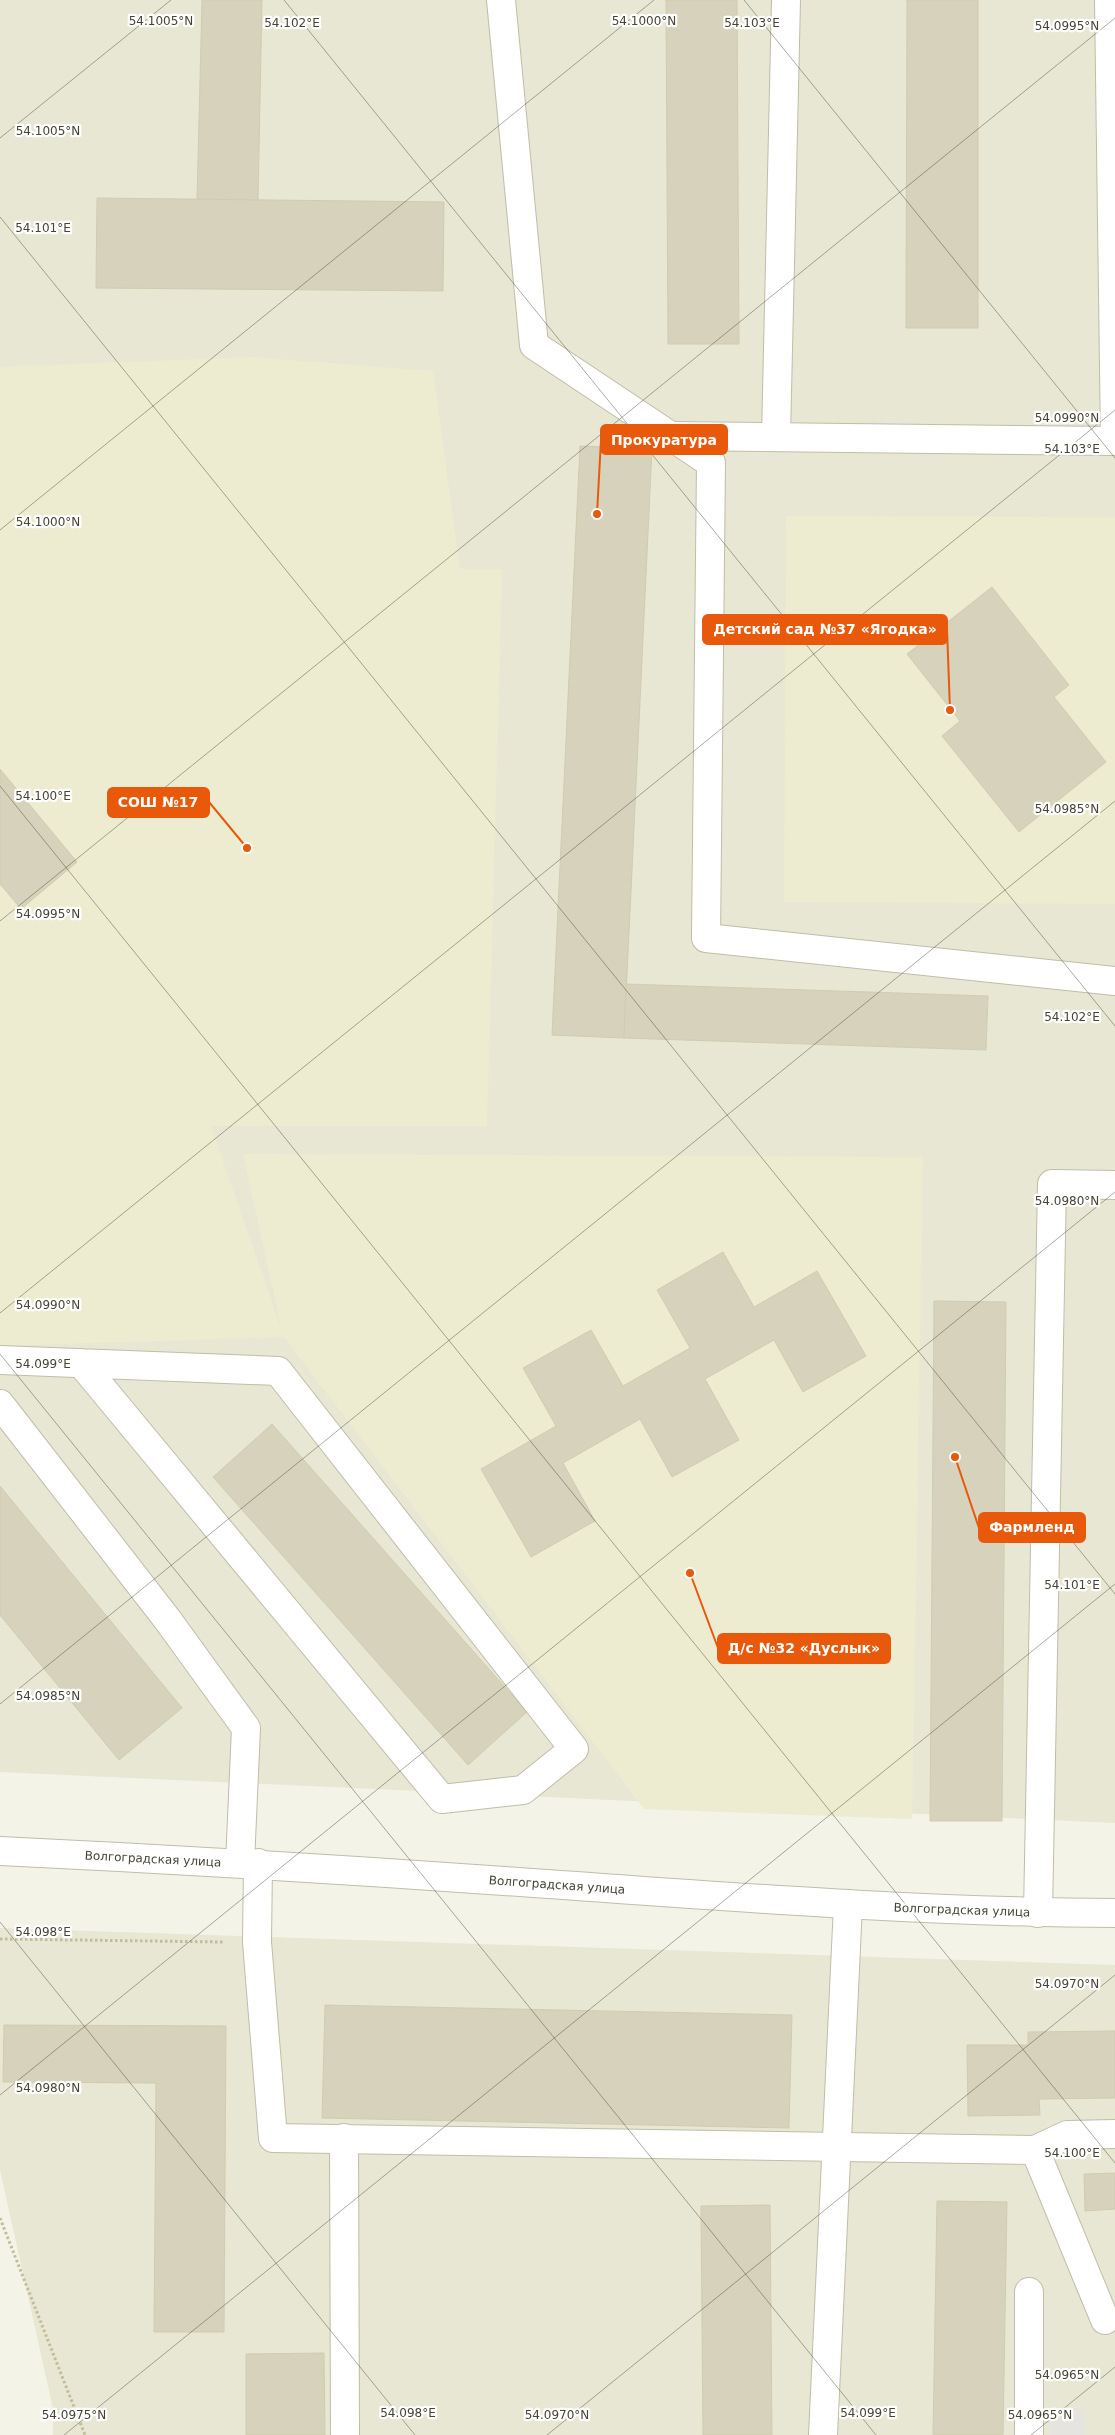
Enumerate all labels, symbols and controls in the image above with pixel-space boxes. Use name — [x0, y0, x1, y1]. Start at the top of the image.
text: 54.1005°N — [129, 14, 193, 28]
text: 54.1000°N — [612, 14, 676, 28]
text: 54.102°E — [264, 16, 320, 30]
text: 54.103°E — [724, 16, 780, 30]
text: 54.0995°N — [1035, 19, 1099, 33]
text: 54.1005°N — [16, 124, 80, 138]
text: 54.101°E — [15, 221, 71, 235]
text: 54.0990°N — [1035, 411, 1099, 425]
callout: Прокуратура — [601, 425, 727, 454]
text: Прокуратура — [611, 432, 717, 448]
text: 54.103°E — [1044, 442, 1100, 456]
text: 54.1000°N — [16, 515, 80, 529]
callout: Детский сад №37 «Ягодка» — [703, 615, 947, 644]
text: Детский сад №37 «Ягодка» — [713, 621, 937, 637]
callout: СОШ №17 — [108, 788, 209, 817]
text: 54.100°E — [15, 789, 71, 803]
text: СОШ №17 — [118, 794, 198, 810]
text: 54.0985°N — [1035, 802, 1099, 816]
text: 54.0995°N — [16, 907, 80, 921]
text: 54.102°E — [1044, 1010, 1100, 1024]
text: 54.0980°N — [1035, 1194, 1099, 1208]
text: 54.0990°N — [16, 1298, 80, 1312]
text: 54.099°E — [15, 1357, 71, 1371]
callout: Фармленд — [979, 1513, 1085, 1542]
text: Фармленд — [989, 1519, 1075, 1535]
text: 54.101°E — [1044, 1578, 1100, 1592]
callout: Д/с №32 «Дуслык» — [718, 1634, 890, 1663]
text: Д/с №32 «Дуслык» — [728, 1640, 880, 1656]
text: 54.0985°N — [16, 1689, 80, 1703]
street label: Волгоградская улица — [84, 1848, 222, 1870]
street label: Волгоградская улица — [488, 1873, 626, 1897]
street label: Волгоградская улица — [893, 1901, 1031, 1919]
text: 54.098°E — [15, 1925, 71, 1939]
text: 54.0970°N — [1035, 1977, 1099, 1991]
text: 54.0980°N — [16, 2081, 80, 2095]
text: 54.100°E — [1044, 2146, 1100, 2160]
text: 54.0965°N — [1035, 2368, 1099, 2382]
text: 54.098°E — [380, 2406, 436, 2420]
text: 54.099°E — [840, 2406, 896, 2420]
text: 54.0975°N — [42, 2408, 106, 2422]
text: 54.0970°N — [525, 2408, 589, 2422]
text: 54.0965°N — [1008, 2408, 1072, 2422]

